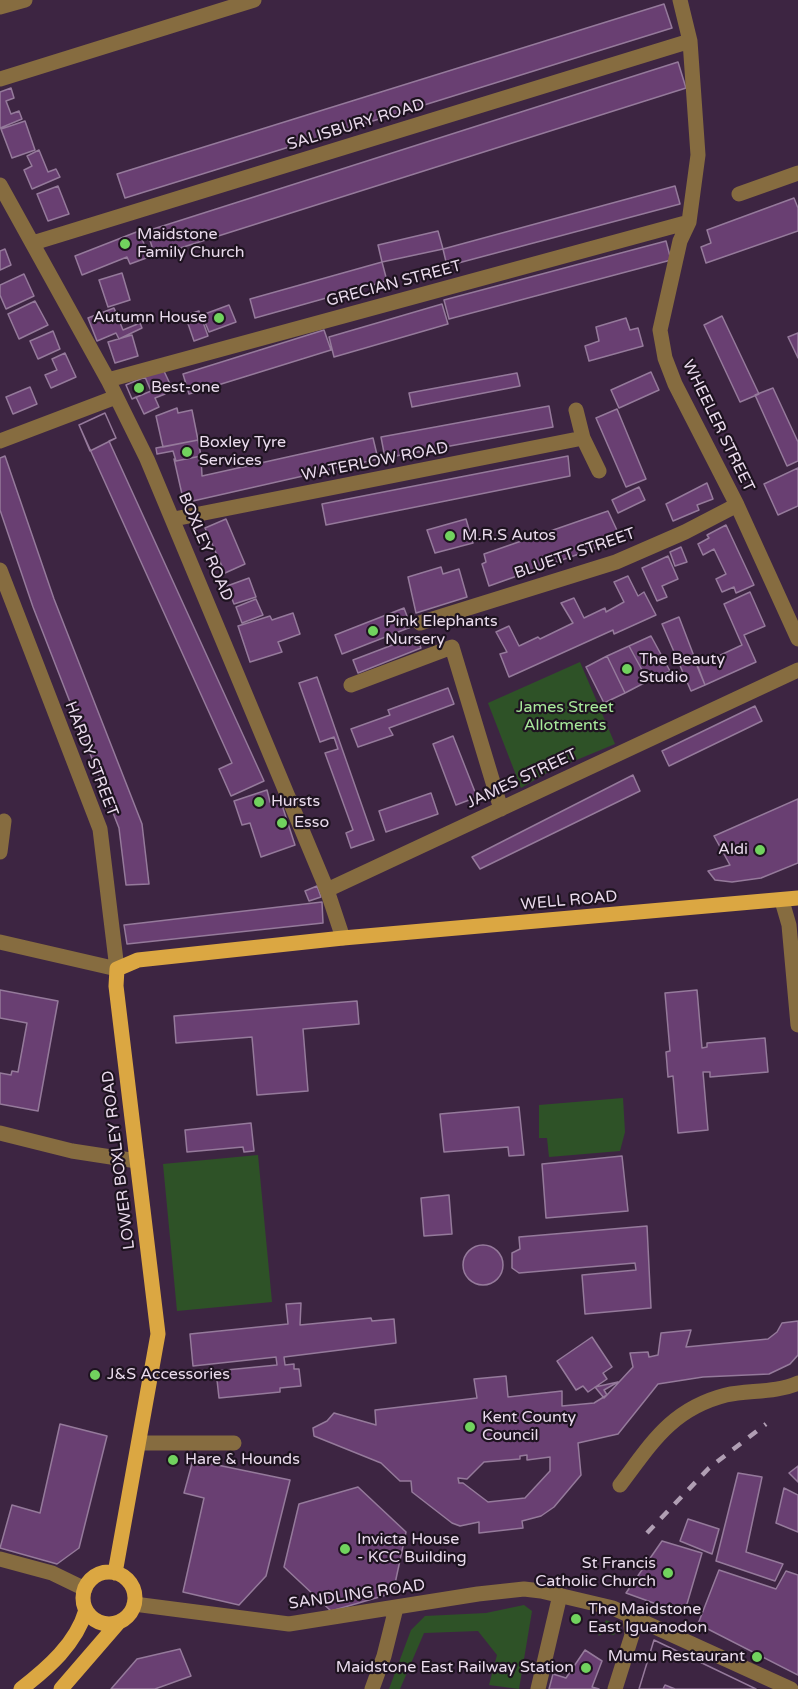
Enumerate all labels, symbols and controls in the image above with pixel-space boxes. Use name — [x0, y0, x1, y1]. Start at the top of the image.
street label: SALISBURY ROAD — [285, 95, 427, 155]
place label: Maidstone Family Church — [137, 225, 245, 263]
marker: Maidstone Family Church — [118, 237, 132, 251]
street label: GRECIAN STREET — [324, 257, 464, 311]
place label: Autumn House — [93, 308, 207, 328]
marker: Autumn House — [212, 311, 226, 325]
street label: WHEELER STREET — [678, 357, 758, 495]
place label: Best-one — [151, 378, 220, 398]
marker: Best-one — [132, 381, 146, 395]
place label: Boxley Tyre Services — [199, 433, 286, 471]
street label: WATERLOW ROAD — [300, 438, 450, 486]
marker: Boxley Tyre Services — [180, 445, 194, 459]
street label: BOXLEY ROAD — [173, 490, 237, 604]
street label: BLUETT STREET — [512, 524, 638, 584]
place label: M.R.S Autos — [462, 526, 556, 546]
marker: M.R.S Autos — [443, 529, 457, 543]
place label: Pink Elephants Nursery — [385, 612, 498, 650]
marker: Pink Elephants Nursery — [366, 624, 380, 638]
place label: The Beauty Studio — [639, 650, 725, 688]
marker: The Beauty Studio — [620, 662, 634, 676]
park label: James Street Allotments — [516, 698, 614, 736]
street label: HARDY STREET — [60, 699, 122, 819]
street label: JAMES STREET — [464, 745, 580, 813]
place label: Hursts — [271, 792, 320, 812]
marker: Hursts — [252, 795, 266, 809]
place label: Esso — [294, 813, 329, 833]
marker: Esso — [275, 816, 289, 830]
place label: Aldi — [718, 840, 748, 860]
marker: Aldi — [753, 843, 767, 857]
street label: WELL ROAD — [520, 887, 618, 915]
street label: LOWER BOXLEY ROAD — [98, 1069, 140, 1251]
place label: J&S Accessories — [107, 1365, 230, 1385]
marker: J&S Accessories — [88, 1368, 102, 1382]
place label: Kent County Council — [482, 1408, 576, 1446]
marker: Kent County Council — [463, 1420, 477, 1434]
place label: Hare & Hounds — [185, 1450, 300, 1470]
marker: Hare & Hounds — [166, 1453, 180, 1467]
place label: Invicta House - KCC Building — [357, 1530, 467, 1568]
marker: Invicta House - KCC Building — [338, 1542, 352, 1556]
place label: St Francis Catholic Church — [535, 1554, 656, 1592]
marker: St Francis Catholic Church — [661, 1566, 675, 1580]
street label: SANDLING ROAD — [288, 1576, 426, 1614]
place label: The Maidstone East Iguanodon — [588, 1600, 707, 1638]
marker: The Maidstone East Iguanodon — [569, 1612, 583, 1626]
place label: Mumu Restaurant — [608, 1647, 745, 1667]
marker: Mumu Restaurant — [750, 1650, 764, 1664]
place label: Maidstone East Railway Station — [336, 1658, 574, 1678]
marker: Maidstone East Railway Station — [579, 1661, 593, 1675]

